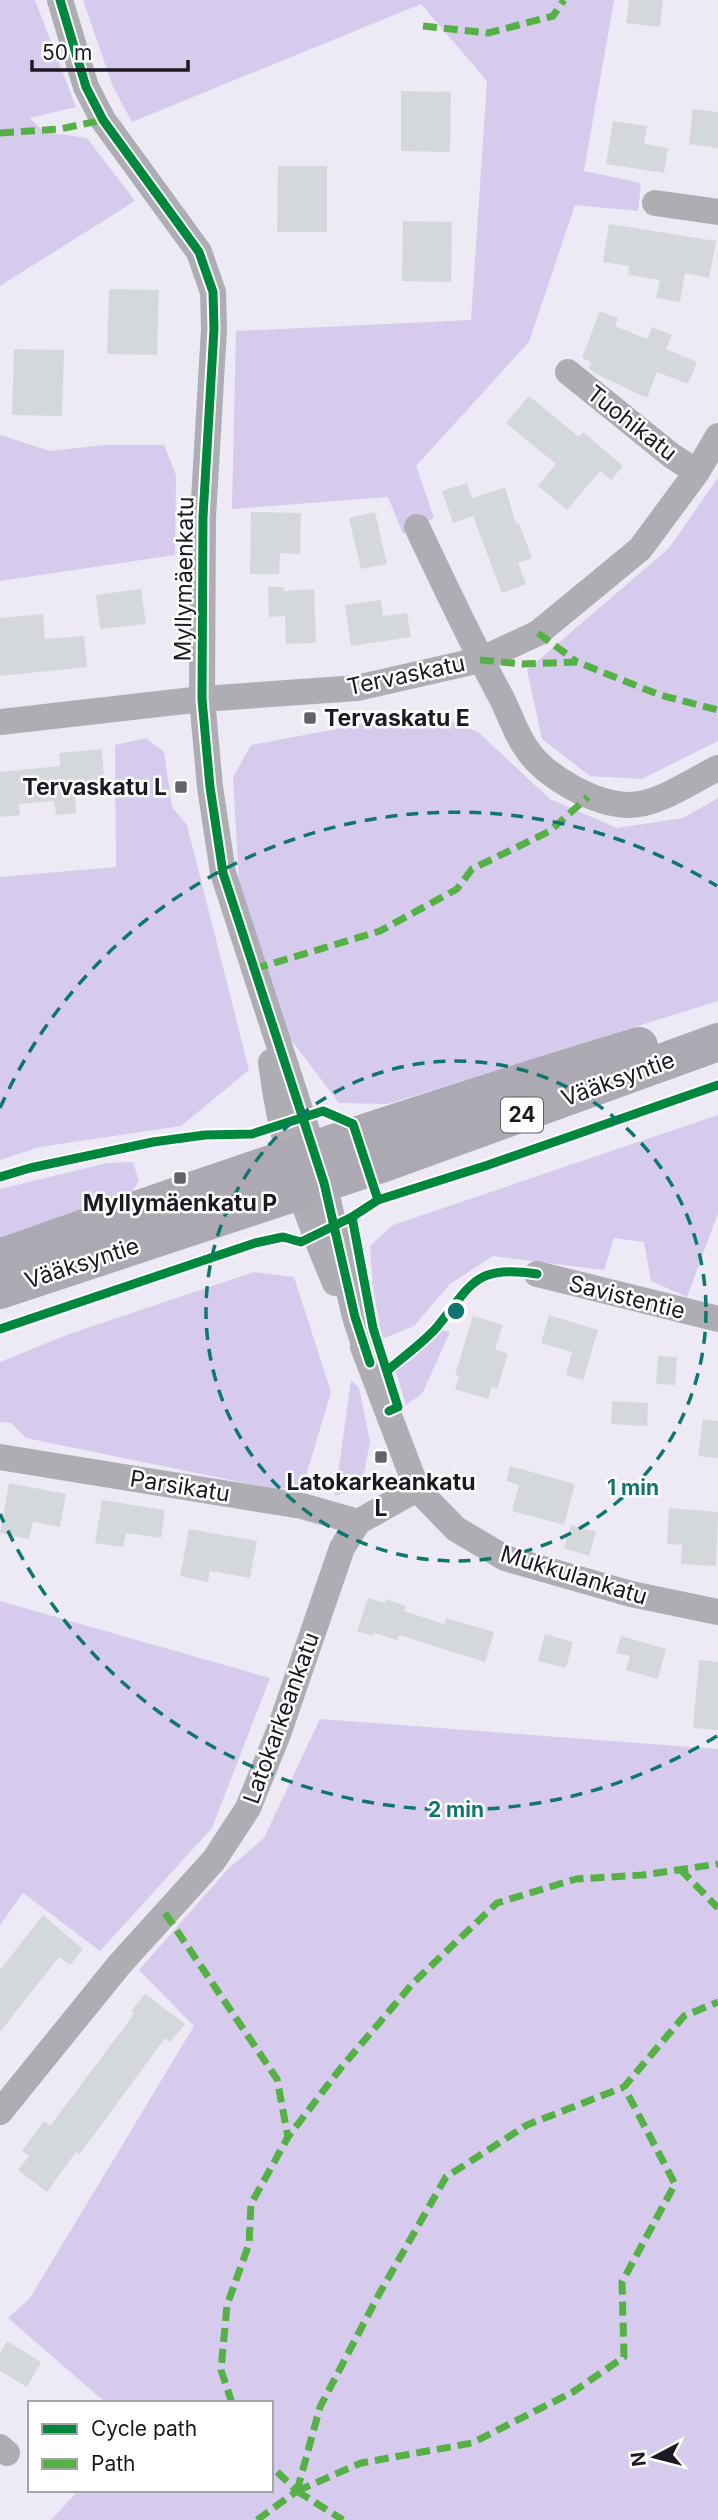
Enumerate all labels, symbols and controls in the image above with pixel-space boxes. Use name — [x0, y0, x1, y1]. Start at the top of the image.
scale bar — [32, 28, 187, 72]
text: 50 m — [42, 40, 92, 65]
street label: Tuohikatu — [581, 379, 683, 467]
street label: Myllymäenkatu — [169, 496, 199, 662]
street label: Tervaskatu — [344, 649, 468, 701]
place label: Tervaskatu E — [324, 704, 470, 732]
marker: Tervaskatu E — [302, 710, 318, 726]
place label: Tervaskatu L — [22, 773, 167, 801]
marker: Tervaskatu L — [173, 779, 189, 795]
street label: Vääksyntie — [557, 1046, 679, 1112]
road number: 24 — [501, 1098, 543, 1132]
marker: Myllymäenkatu P — [172, 1170, 188, 1186]
place label: Myllymäenkatu P — [83, 1189, 277, 1217]
street label: Vääksyntie — [21, 1231, 143, 1295]
street label: Savistentie — [566, 1269, 688, 1325]
centre of rings — [444, 1299, 468, 1323]
marker: Latokarkeankatu L — [373, 1449, 389, 1465]
street label: Parsikatu — [128, 1464, 232, 1508]
place label: Latokarkeankatu L — [287, 1468, 475, 1522]
text: 1 min — [607, 1475, 659, 1500]
street label: Mukkulankatu — [497, 1539, 651, 1611]
street label: Latokarkeankatu — [237, 1628, 325, 1808]
text: 2 min — [428, 1797, 484, 1822]
legend — [28, 2401, 273, 2492]
text: Cycle path — [91, 2416, 197, 2441]
north arrow — [620, 2422, 690, 2492]
text: N — [626, 2450, 651, 2468]
text: Path — [91, 2451, 136, 2476]

